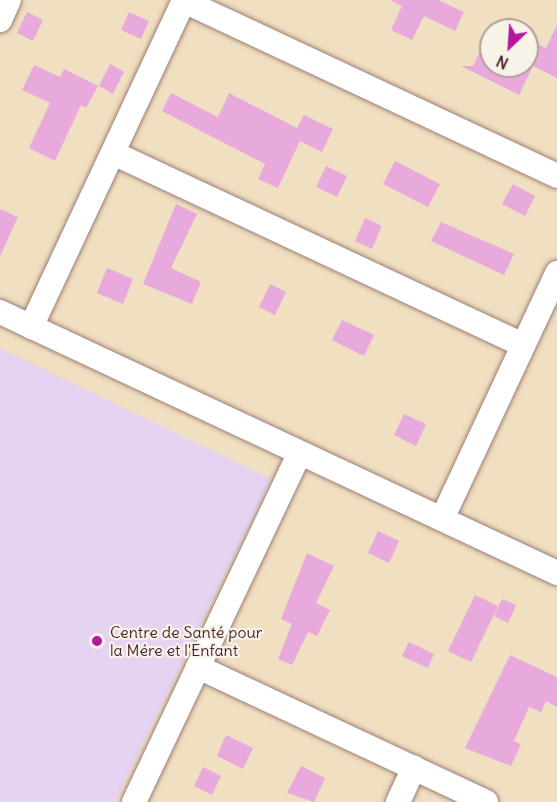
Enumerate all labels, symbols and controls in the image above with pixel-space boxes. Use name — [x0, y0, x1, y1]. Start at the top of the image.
north arrow — [479, 18, 539, 78]
text: N — [493, 51, 511, 74]
place label: Centre de Santé pour la Mére et l'Enfant — [110, 622, 262, 660]
marker: Centre de Santé pour la Mére et l'Enfant — [88, 632, 106, 650]

